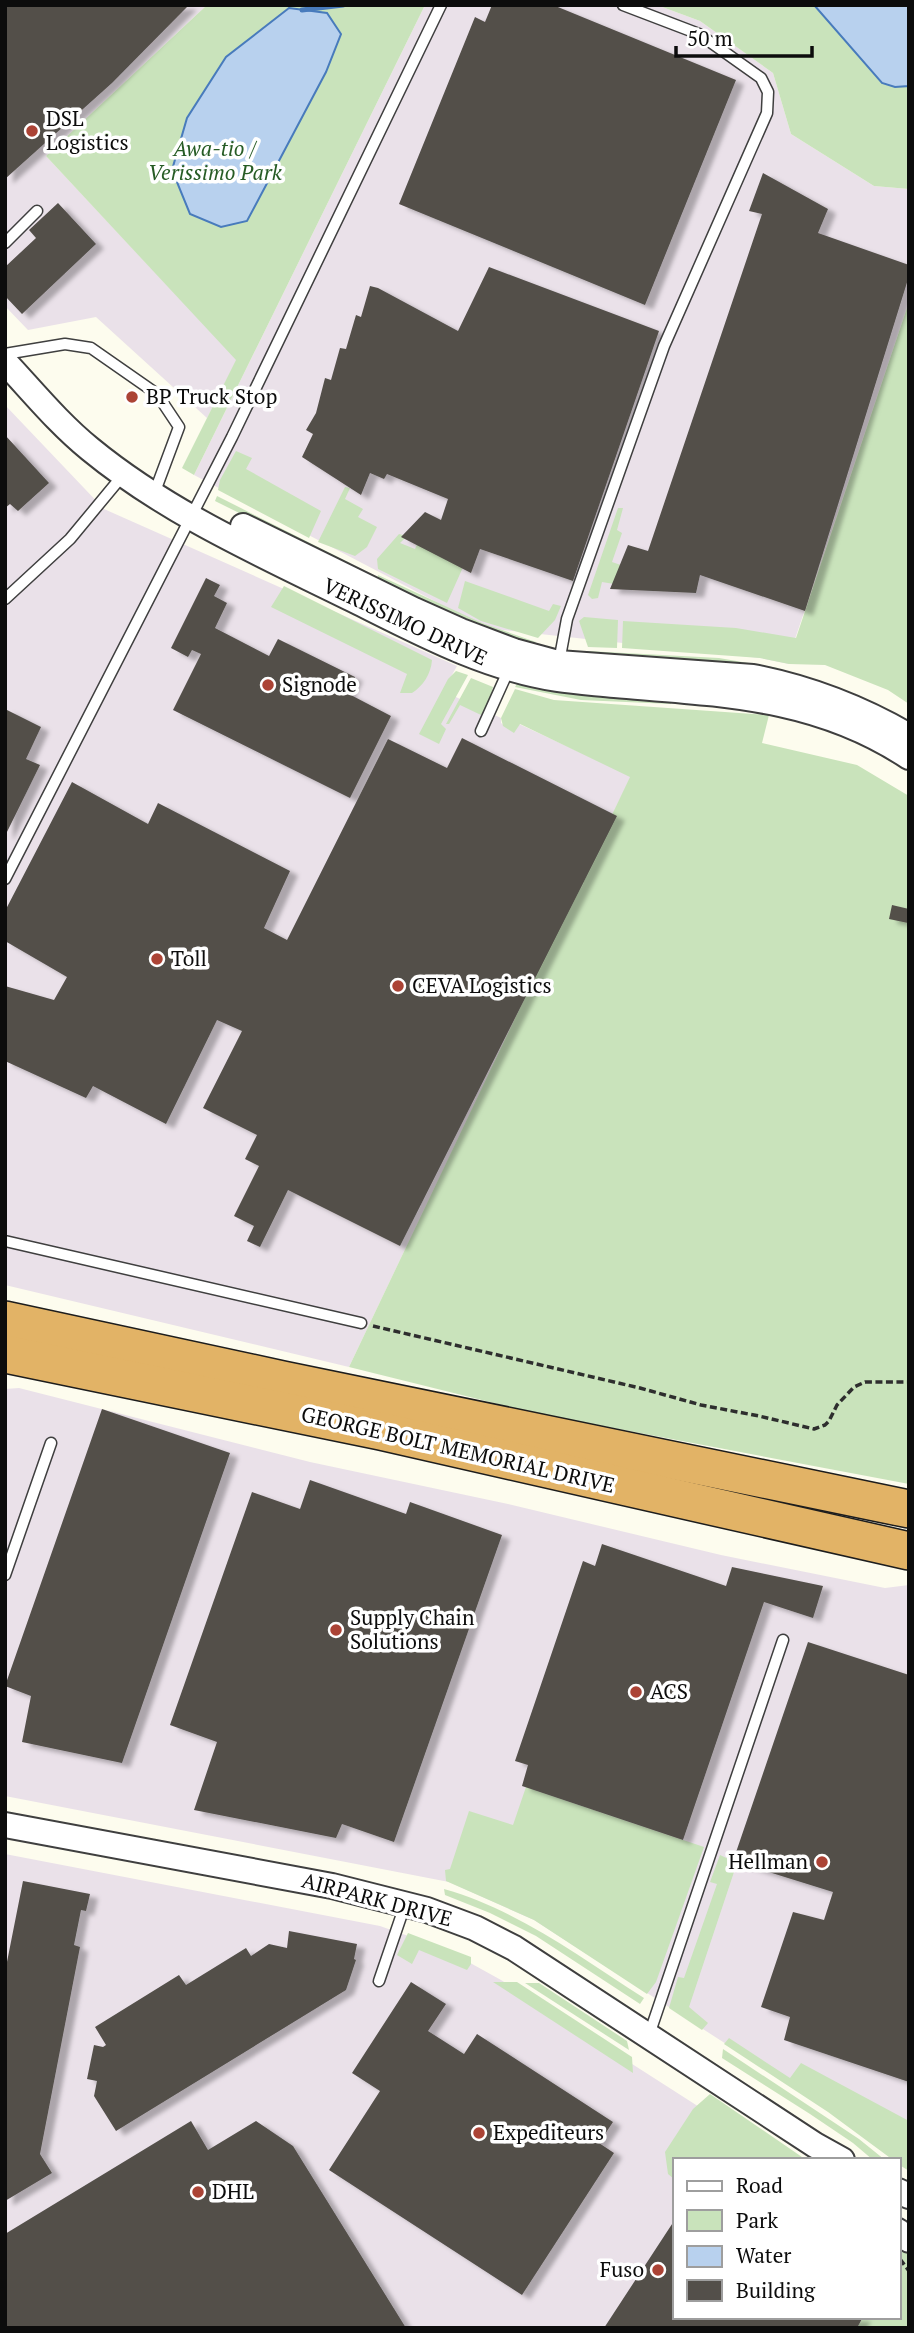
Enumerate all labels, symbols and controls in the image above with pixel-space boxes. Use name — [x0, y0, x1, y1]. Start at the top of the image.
scale bar — [676, 14, 813, 58]
text: 50 m — [687, 24, 733, 52]
place label: DSL Logistics — [46, 104, 129, 156]
marker: DSL Logistics — [24, 123, 40, 139]
park label: Awa-tio / Verissimo Park — [148, 134, 283, 186]
place label: BP Truck Stop — [146, 382, 277, 410]
marker: BP Truck Stop — [124, 389, 140, 405]
street label: VERISSIMO DRIVE — [319, 571, 492, 671]
place label: Signode — [282, 670, 357, 698]
marker: Signode — [260, 677, 276, 693]
place label: Toll — [171, 944, 207, 972]
marker: Toll — [149, 951, 165, 967]
place label: CEVA Logistics — [412, 971, 552, 999]
marker: CEVA Logistics — [390, 978, 406, 994]
street label: GEORGE BOLT MEMORIAL DRIVE — [299, 1399, 618, 1499]
place label: Supply Chain Solutions — [350, 1603, 475, 1655]
marker: Supply Chain Solutions — [328, 1622, 344, 1638]
place label: ACS — [650, 1677, 688, 1705]
marker: ACS — [628, 1684, 644, 1700]
place label: Hellman — [728, 1847, 809, 1875]
marker: Hellman — [814, 1854, 830, 1870]
street label: AIRPARK DRIVE — [299, 1865, 456, 1933]
place label: Expediteurs — [493, 2118, 604, 2146]
marker: Expediteurs — [471, 2125, 487, 2141]
legend — [673, 2158, 900, 2319]
text: Road — [736, 2171, 783, 2199]
place label: DHL — [212, 2177, 254, 2205]
marker: DHL — [190, 2184, 206, 2200]
text: Park — [736, 2206, 778, 2234]
text: Water — [736, 2241, 791, 2269]
place label: Fuso — [600, 2255, 644, 2283]
marker: Fuso — [650, 2262, 666, 2278]
text: Building — [736, 2276, 816, 2304]

